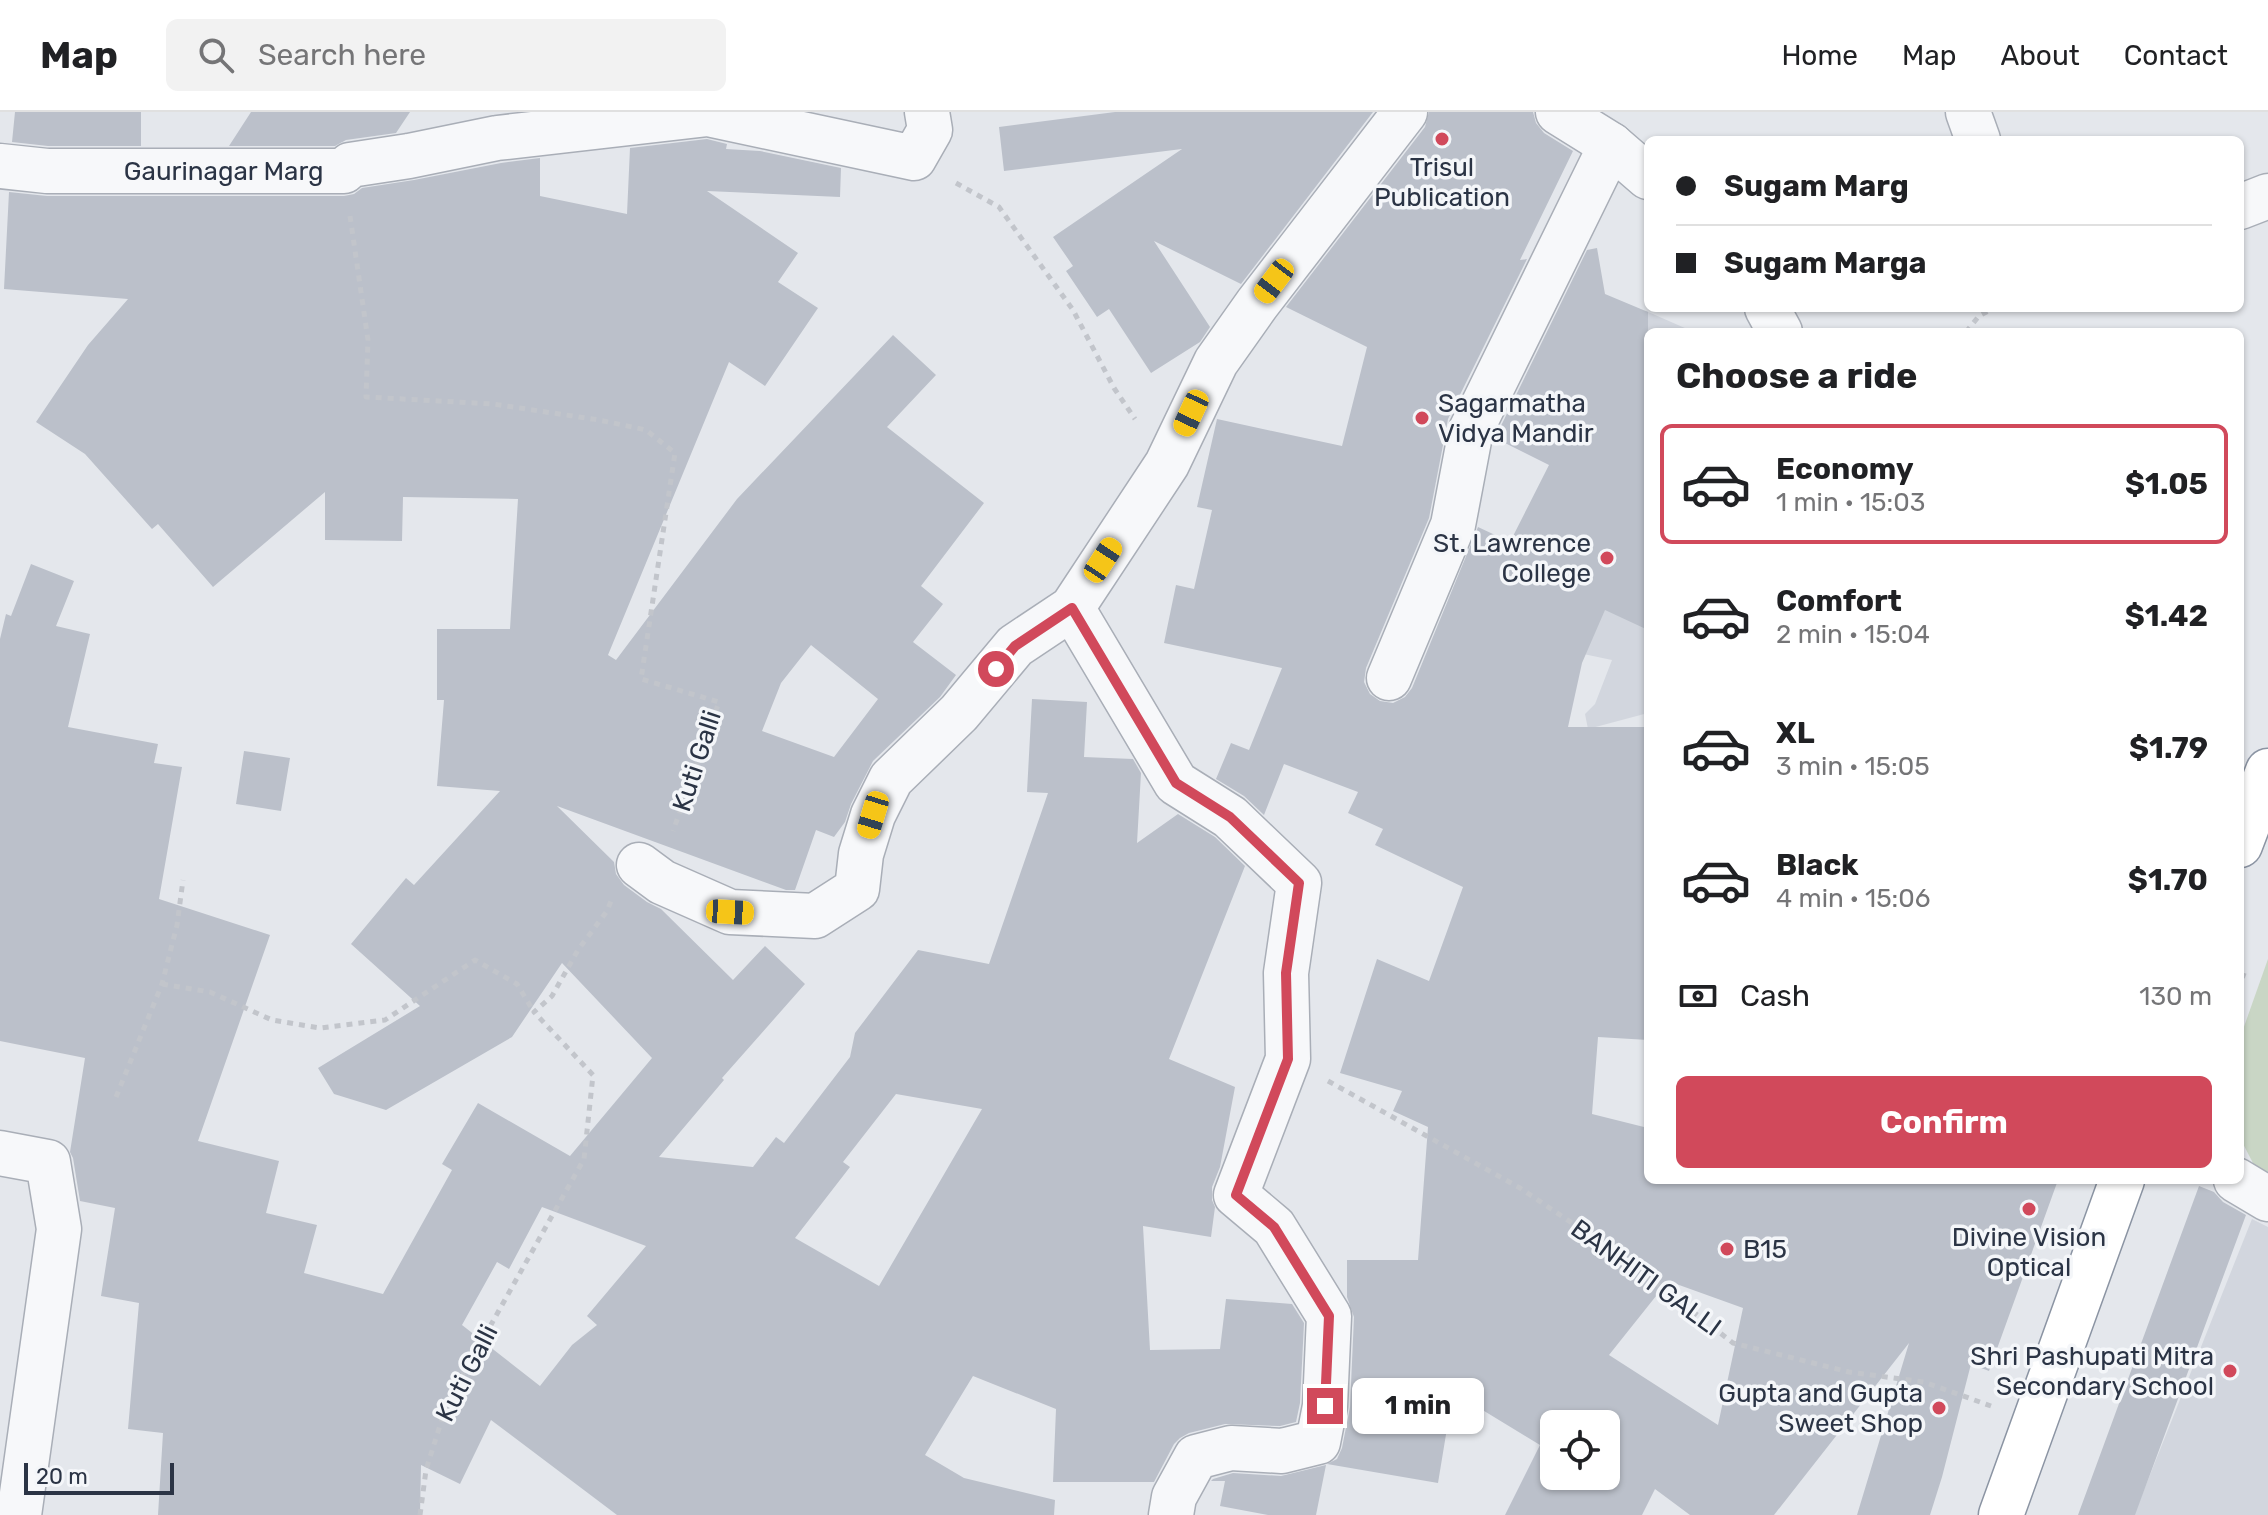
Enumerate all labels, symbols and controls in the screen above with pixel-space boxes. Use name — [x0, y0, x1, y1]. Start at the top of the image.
search box — [166, 19, 726, 91]
text: Map — [40, 32, 118, 78]
icon: search — [194, 33, 238, 77]
text: Search here — [258, 37, 426, 73]
text: Home — [1781, 39, 1858, 72]
text: Map — [1902, 39, 1956, 72]
text: About — [2000, 39, 2080, 72]
text: Contact — [2124, 39, 2228, 72]
marker: Trisul Publication — [1433, 130, 1451, 148]
place label: Trisul Publication — [1374, 152, 1510, 213]
street label: Gaurinagar Marg — [124, 156, 324, 187]
text: Sugam Marg — [1724, 168, 1909, 204]
text: Sugam Marga — [1724, 245, 1926, 281]
car — [1250, 255, 1298, 307]
text: Choose a ride — [1676, 354, 1917, 397]
car — [1170, 386, 1212, 440]
place label: Sagarmatha Vidya Mandir — [1438, 388, 1594, 449]
marker: Sagarmatha Vidya Mandir — [1413, 409, 1431, 427]
icon: car — [1680, 448, 1752, 520]
text: Economy — [1776, 451, 1914, 487]
text: $1.05 — [2125, 466, 2208, 502]
text: 1 min · 15:03 — [1776, 487, 1925, 518]
place label: St. Lawrence College — [1433, 528, 1591, 589]
car — [1080, 533, 1126, 587]
marker: St. Lawrence College — [1598, 549, 1616, 567]
icon: car — [1680, 580, 1752, 652]
text: Comfort — [1776, 583, 1902, 619]
text: $1.42 — [2125, 598, 2208, 634]
text: 2 min · 15:04 — [1776, 619, 1930, 650]
route start — [978, 651, 1014, 687]
street label: Kuti Galli — [666, 707, 728, 815]
icon: car — [1680, 712, 1752, 784]
text: XL — [1776, 715, 1815, 751]
text: $1.79 — [2129, 730, 2208, 766]
text: 3 min · 15:05 — [1776, 751, 1930, 782]
car — [855, 789, 891, 841]
icon: car — [1680, 844, 1752, 916]
text: Black — [1776, 847, 1859, 883]
text: $1.70 — [2128, 862, 2208, 898]
text: 4 min · 15:06 — [1776, 883, 1930, 914]
car — [705, 899, 755, 925]
icon: cash — [1676, 974, 1720, 1018]
text: Cash — [1740, 978, 1810, 1014]
text: 130 m — [2139, 981, 2212, 1012]
button: Confirm — [1676, 1076, 2212, 1168]
marker: Divine Vision Optical — [2020, 1200, 2038, 1218]
street label: BANHITI GALLI — [1565, 1213, 1727, 1343]
place label: Divine Vision Optical — [1952, 1222, 2106, 1283]
place label: B15 — [1743, 1234, 1787, 1265]
marker: B15 — [1718, 1240, 1736, 1258]
street label: Kuti Galli — [429, 1319, 505, 1427]
place label: Shri Pashupati Mitra Secondary School — [1970, 1341, 2214, 1402]
marker: Shri Pashupati Mitra Secondary School — [2221, 1362, 2239, 1380]
callout: 1 min — [1353, 1378, 1485, 1434]
place label: Gupta and Gupta Sweet Shop — [1718, 1378, 1923, 1439]
route end — [1307, 1388, 1343, 1424]
text: 1 min — [1385, 1390, 1451, 1421]
marker: Gupta and Gupta Sweet Shop — [1930, 1399, 1948, 1417]
map controls — [1540, 1410, 1620, 1490]
button: locate — [1540, 1410, 1620, 1490]
scale bar — [24, 1459, 174, 1495]
text: 20 m — [36, 1463, 88, 1490]

